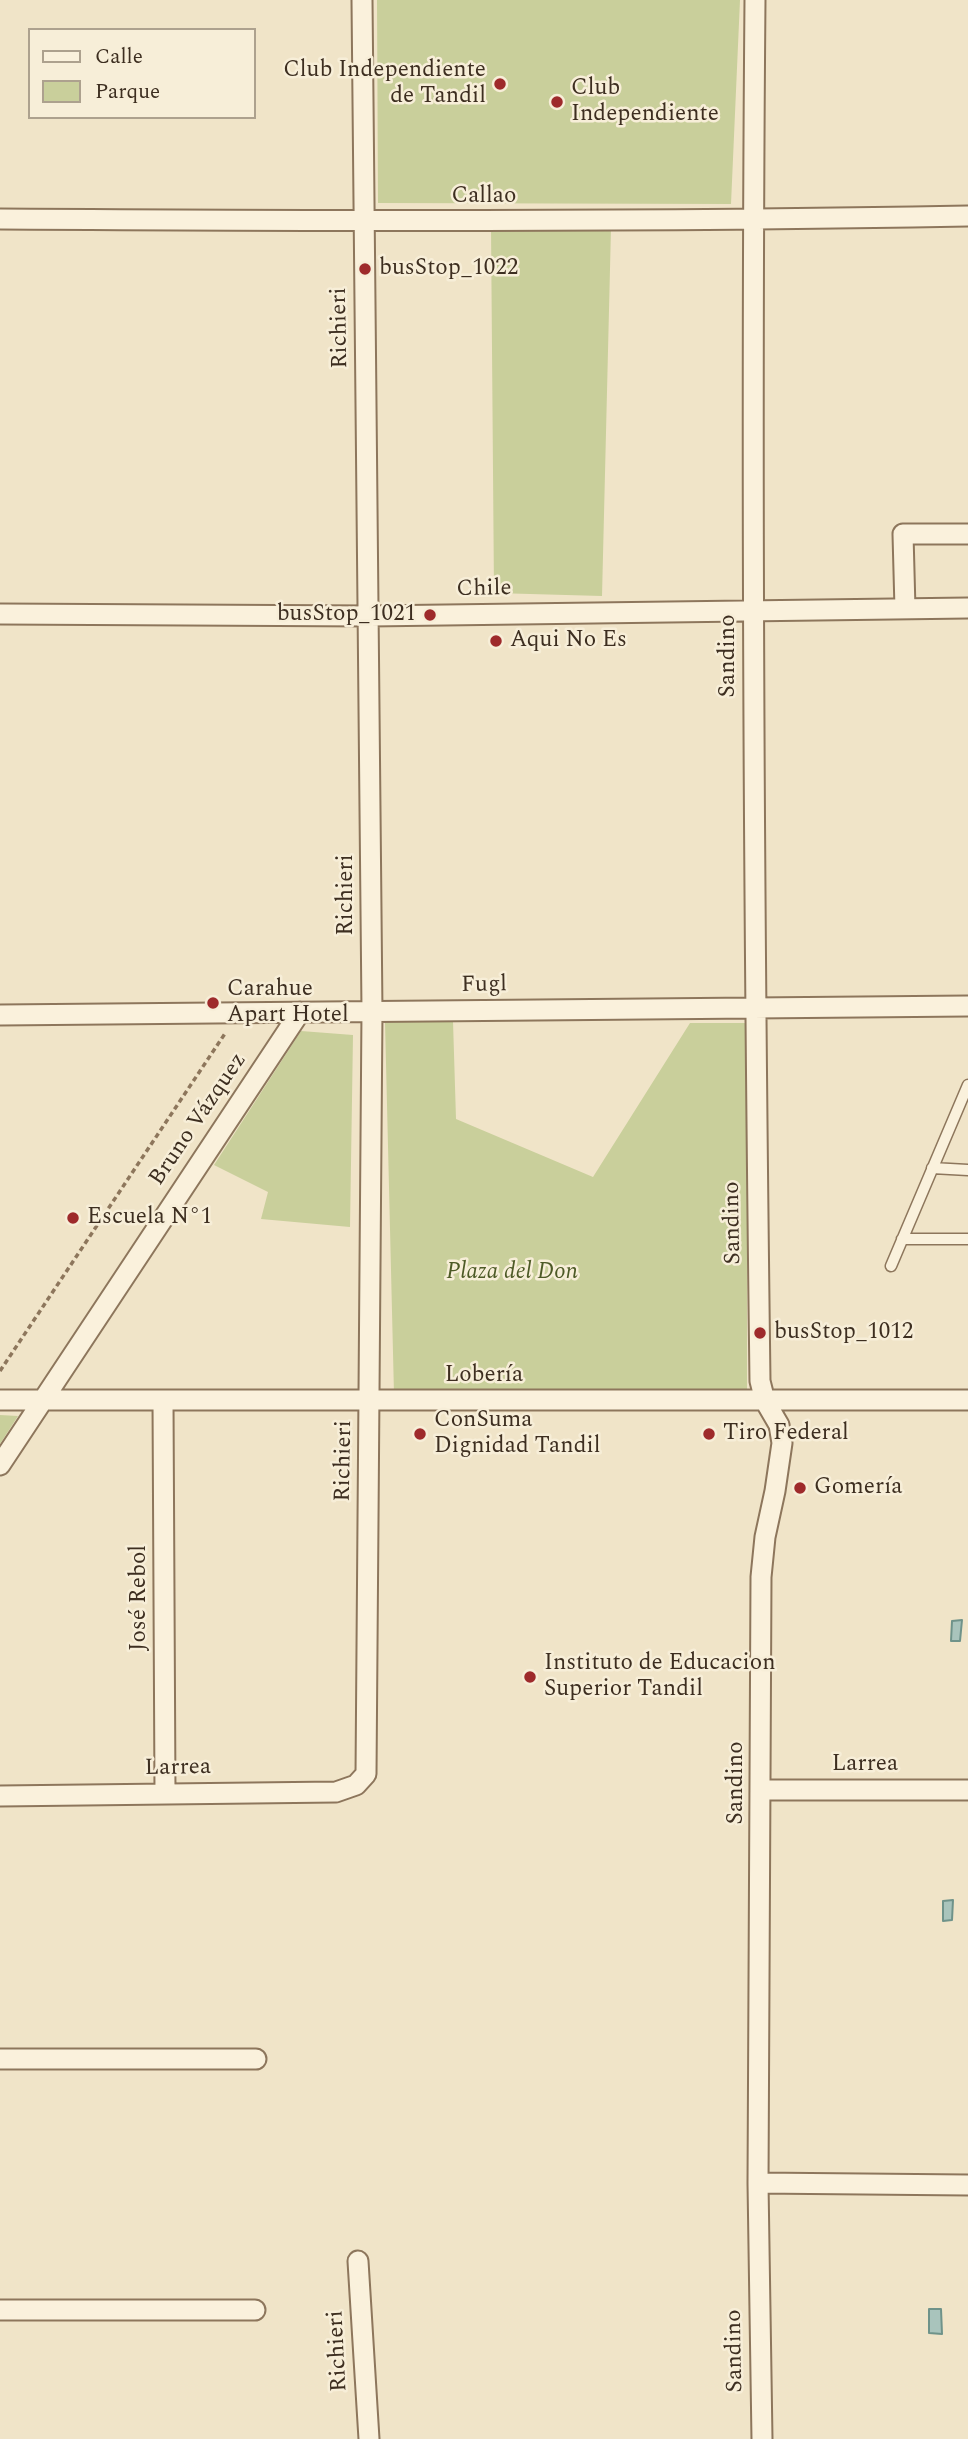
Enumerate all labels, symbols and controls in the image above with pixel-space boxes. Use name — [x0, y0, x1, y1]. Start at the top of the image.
legend — [28, 28, 256, 119]
text: Calle — [95, 41, 143, 73]
place label: Club Independiente de Tandil — [283, 57, 486, 111]
place label: Club Independiente — [571, 75, 719, 129]
text: Parque — [95, 76, 160, 108]
marker: Club Independiente de Tandil — [492, 76, 508, 92]
marker: Club Independiente — [549, 94, 565, 110]
street label: Callao — [451, 183, 517, 211]
place label: busStop_1022 — [379, 255, 518, 283]
marker: busStop_1022 — [357, 261, 373, 277]
street label: Richieri — [326, 287, 356, 369]
street label: Chile — [456, 576, 512, 604]
place label: busStop_1021 — [277, 601, 416, 629]
marker: busStop_1021 — [422, 607, 438, 623]
street label: Sandino — [715, 614, 743, 698]
place label: Aqui No Es — [510, 627, 627, 655]
marker: Aqui No Es — [488, 633, 504, 649]
street label: Richieri — [333, 854, 361, 936]
street label: Fugl — [461, 972, 507, 1000]
place label: Carahue Apart Hotel — [227, 976, 349, 1030]
marker: Carahue Apart Hotel — [205, 995, 221, 1011]
street label: Bruno Vázquez — [144, 1048, 254, 1192]
street label: Sandino — [719, 1181, 749, 1265]
place label: Escuela N°1 — [87, 1204, 212, 1232]
marker: Escuela N°1 — [65, 1210, 81, 1226]
park label: Plaza del Don — [446, 1259, 578, 1287]
place label: busStop_1012 — [774, 1319, 913, 1347]
marker: busStop_1012 — [752, 1325, 768, 1341]
street label: Lobería — [445, 1362, 523, 1390]
place label: ConSuma Dignidad Tandil — [434, 1407, 601, 1461]
street label: Richieri — [330, 1420, 360, 1502]
place label: Tiro Federal — [723, 1420, 849, 1448]
marker: ConSuma Dignidad Tandil — [412, 1426, 428, 1442]
marker: Tiro Federal — [701, 1426, 717, 1442]
place label: Gomería — [814, 1474, 903, 1502]
marker: Gomería — [792, 1480, 808, 1496]
street label: José Rebol — [126, 1545, 154, 1651]
place label: Instituto de Educacion Superior Tandil — [544, 1650, 776, 1704]
marker: Instituto de Educacion Superior Tandil — [522, 1669, 538, 1685]
street label: Sandino — [723, 1741, 751, 1825]
street label: Larrea — [832, 1751, 898, 1779]
street label: Larrea — [144, 1755, 212, 1783]
street label: Sandino — [721, 2309, 751, 2393]
street label: Richieri — [323, 2310, 355, 2392]

